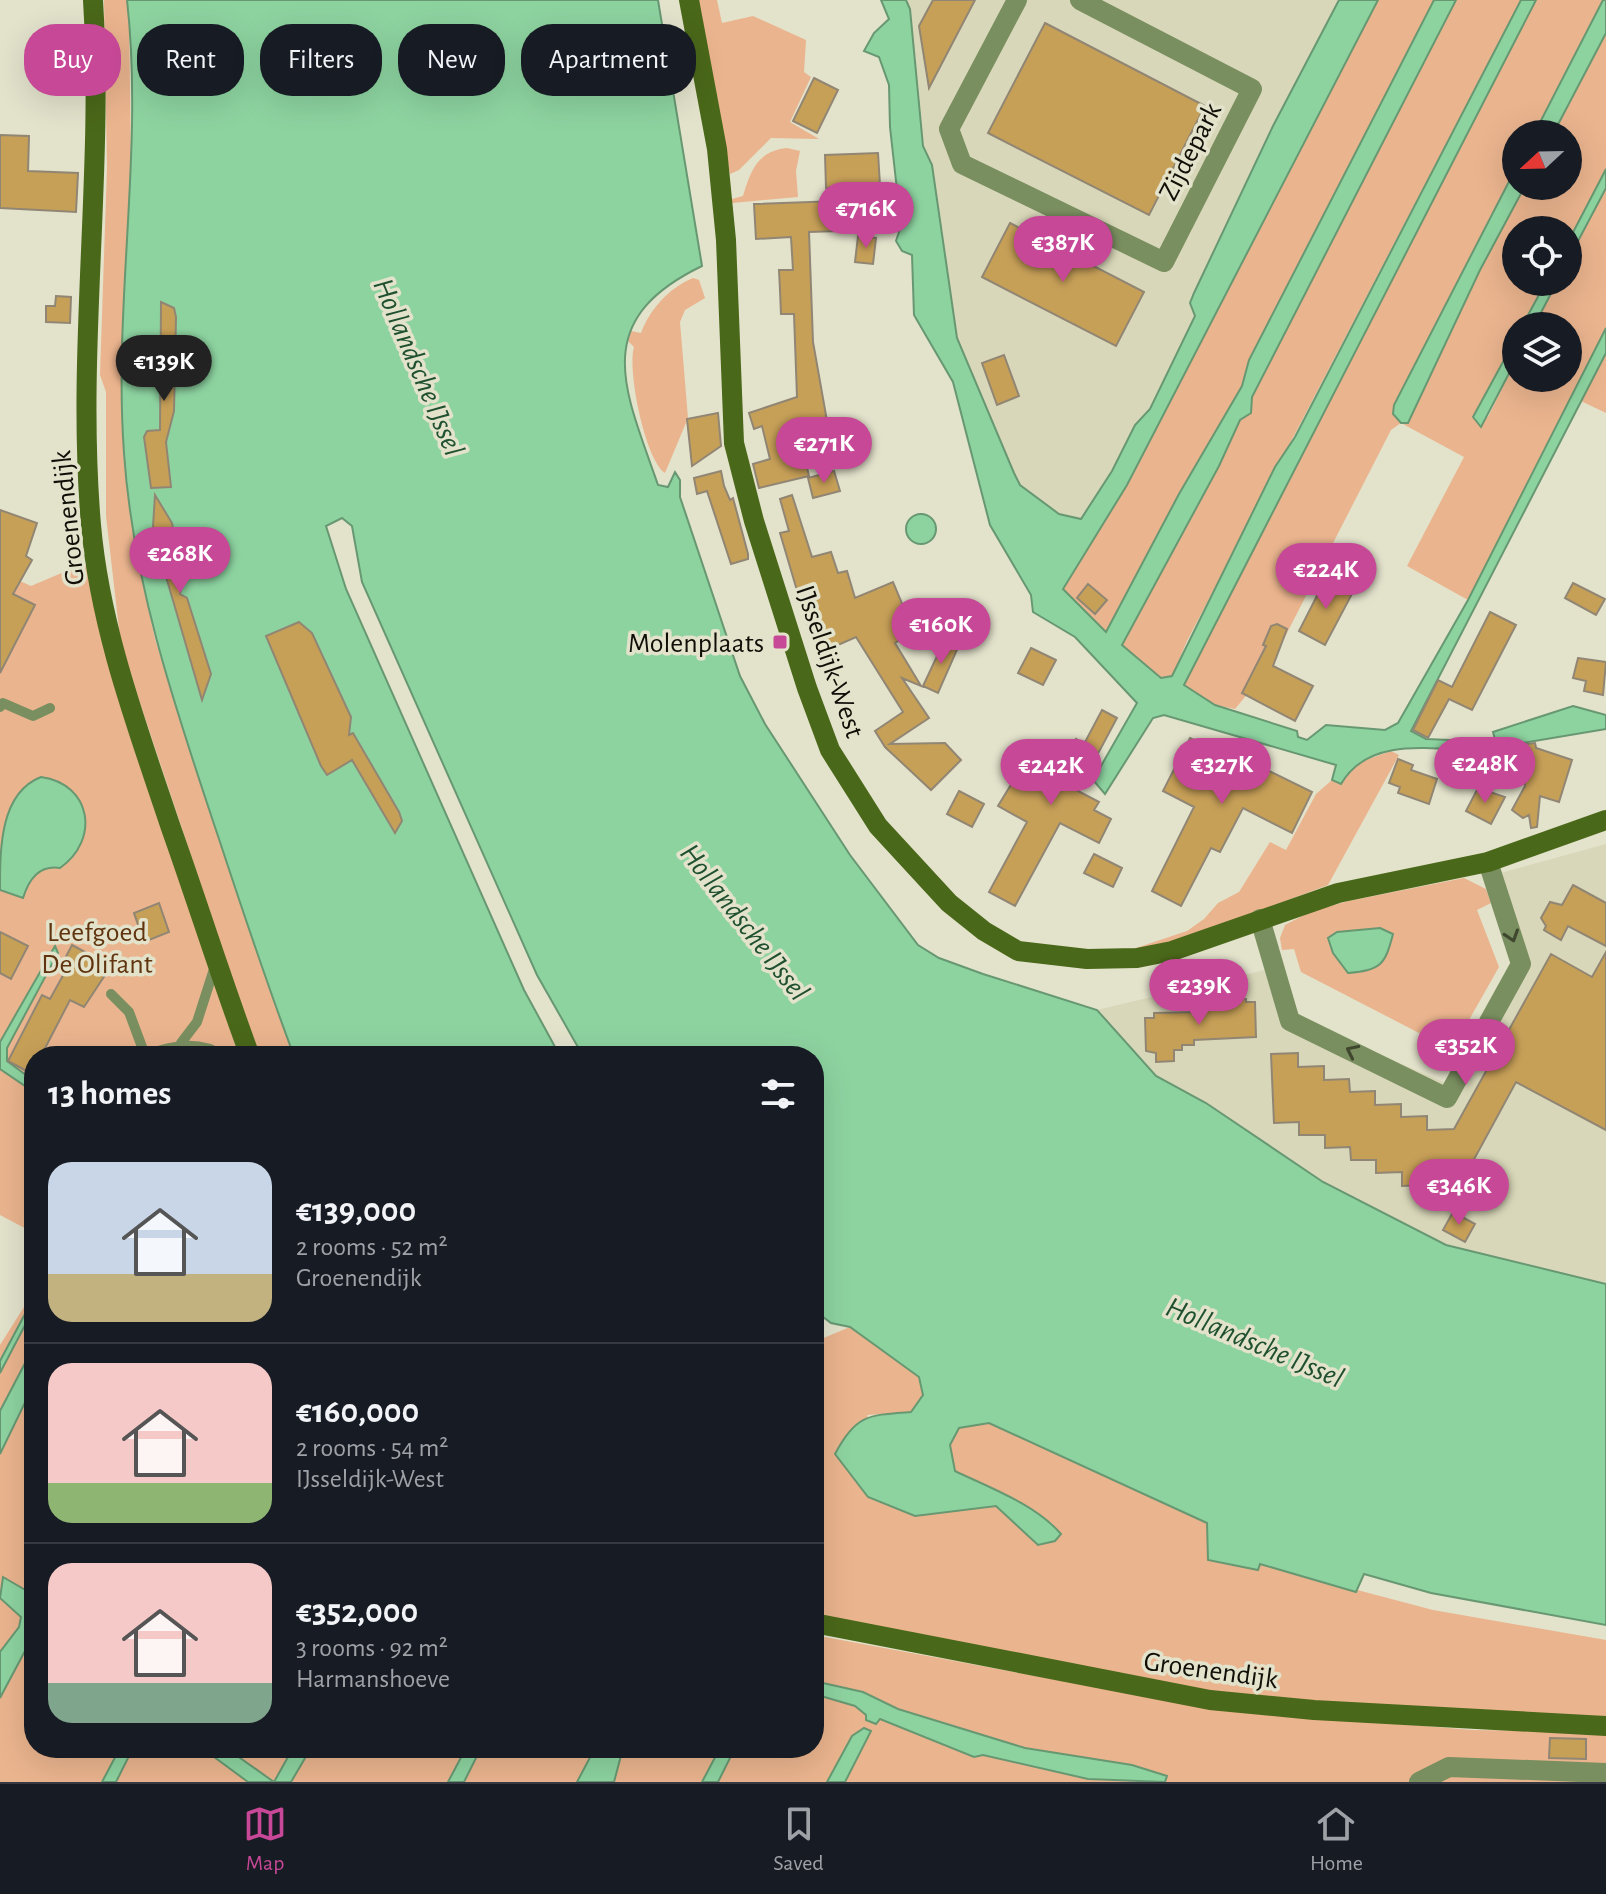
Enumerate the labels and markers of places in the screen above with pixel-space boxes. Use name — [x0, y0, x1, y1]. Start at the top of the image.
pin: €716K — [810, 182, 922, 250]
pin: €387K — [1007, 216, 1119, 284]
pin: €139K — [108, 335, 220, 403]
pin: €271K — [768, 417, 880, 485]
pin: €268K — [124, 527, 236, 595]
pin: €224K — [1270, 543, 1382, 611]
pin: €160K — [885, 598, 997, 666]
place label: Molenplaats — [628, 630, 764, 658]
marker: Molenplaats — [771, 633, 789, 651]
pin: €248K — [1429, 737, 1541, 805]
pin: €327K — [1166, 738, 1278, 806]
pin: €242K — [995, 739, 1107, 807]
pin: €239K — [1143, 959, 1255, 1027]
pin: €352K — [1410, 1019, 1522, 1087]
pin: €346K — [1403, 1159, 1515, 1227]

